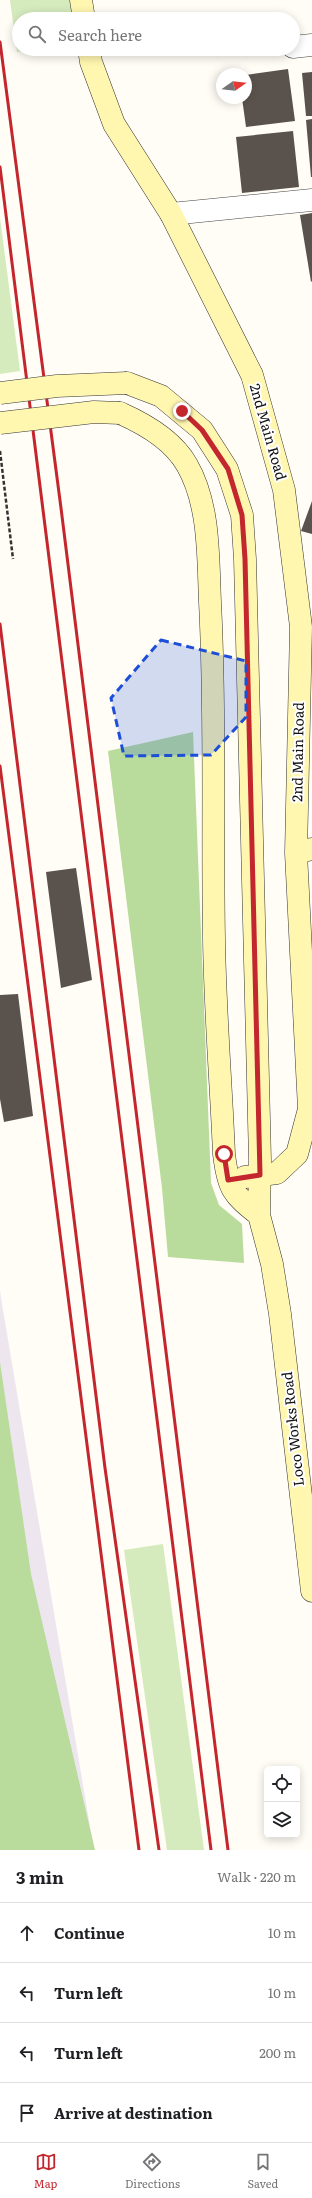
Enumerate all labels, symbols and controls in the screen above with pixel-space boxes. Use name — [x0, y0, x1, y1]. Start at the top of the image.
search box — [12, 12, 300, 56]
icon: search — [26, 23, 48, 45]
text: Search here — [58, 23, 142, 46]
north arrow — [216, 68, 252, 104]
street label: 2nd Main Road — [246, 381, 292, 483]
route end — [173, 402, 191, 420]
street label: 2nd Main Road — [286, 702, 308, 802]
route start — [215, 1145, 233, 1163]
street label: Loco Works Road — [276, 1370, 308, 1487]
map controls — [264, 1766, 300, 1838]
button: locate — [264, 1766, 300, 1802]
button: layers — [264, 1802, 300, 1838]
text: 3 min — [16, 1864, 64, 1889]
text: Walk · 220 m — [217, 1867, 296, 1886]
text: Continue — [54, 1921, 124, 1944]
icon: ahead — [16, 1922, 38, 1944]
text: 10 m — [268, 1923, 296, 1942]
text: Turn left — [54, 1981, 123, 2004]
icon: left — [16, 1982, 38, 2004]
text: 10 m — [268, 1983, 296, 2002]
text: Turn left — [54, 2041, 123, 2064]
icon: left — [16, 2042, 38, 2064]
text: 200 m — [259, 2043, 296, 2062]
text: Arrive at destination — [54, 2101, 213, 2124]
icon: arrive — [16, 2102, 38, 2124]
tab: Map — [34, 2151, 57, 2191]
tab: Directions — [125, 2151, 180, 2191]
tab: Saved — [248, 2151, 278, 2191]

